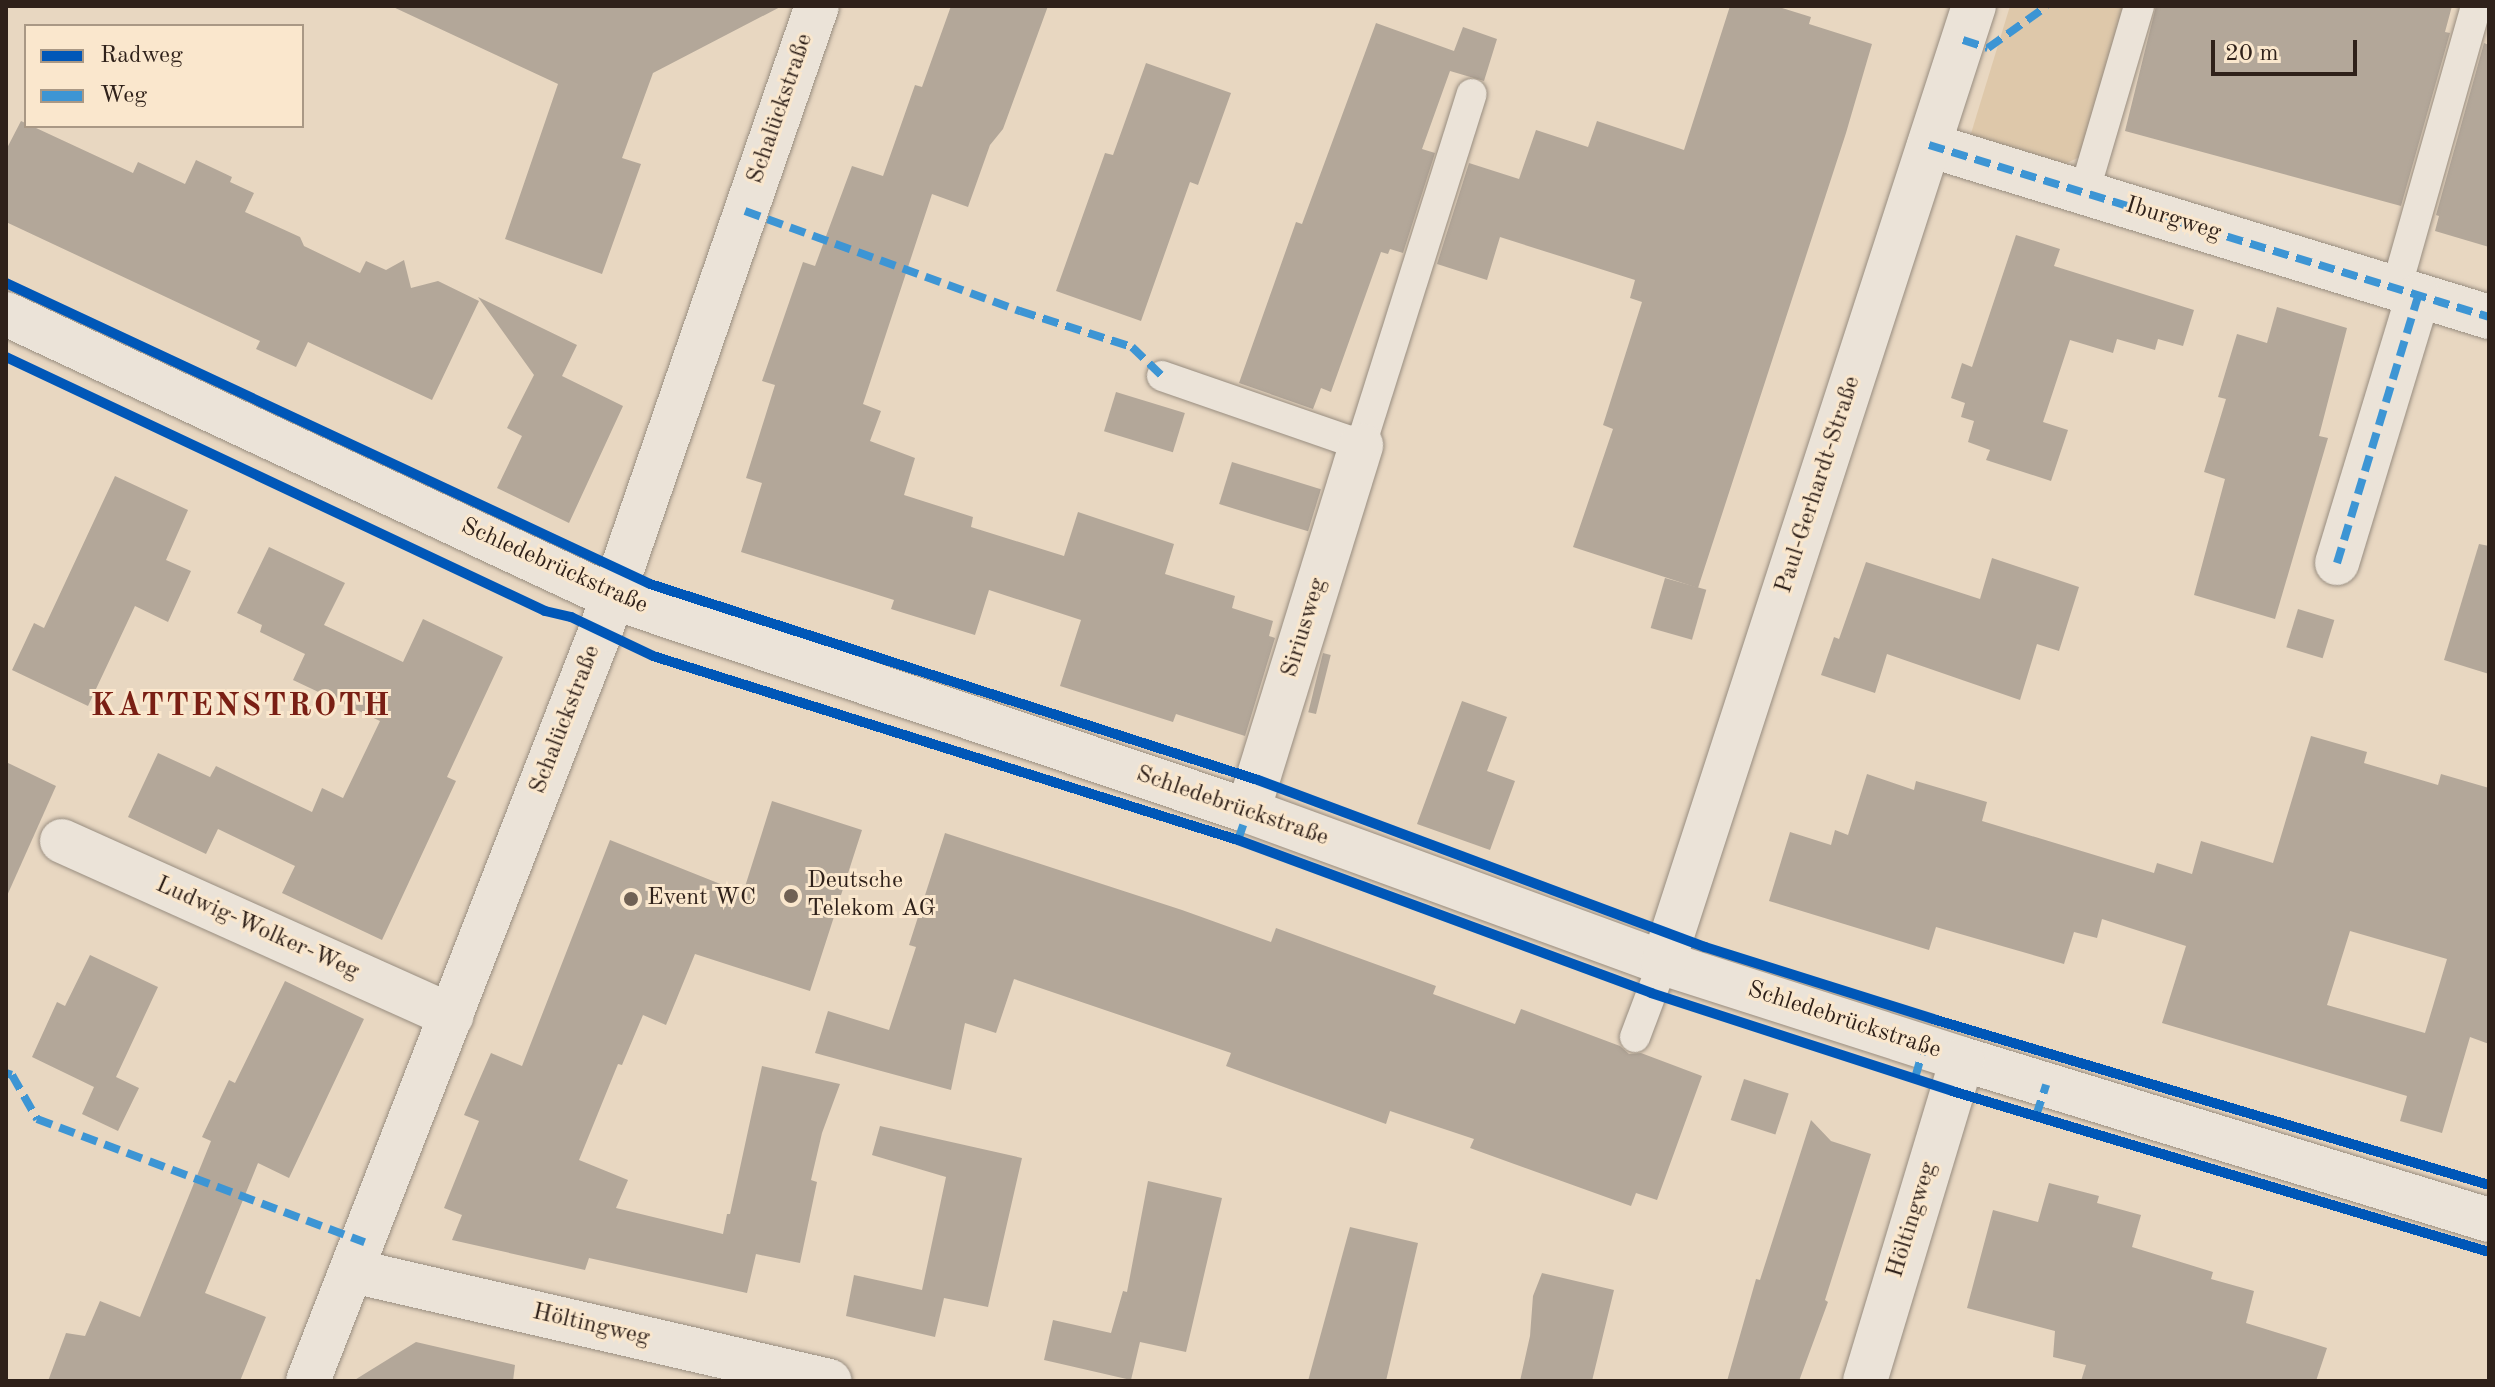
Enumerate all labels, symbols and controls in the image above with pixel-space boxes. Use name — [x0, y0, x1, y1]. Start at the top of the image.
legend — [24, 24, 304, 128]
scale bar — [2215, 24, 2361, 74]
street label: Schalückstraße — [742, 30, 820, 188]
text: 20 m — [2225, 42, 2279, 66]
text: Radweg — [100, 44, 183, 68]
text: Weg — [100, 84, 147, 108]
street label: Iburgweg — [2122, 192, 2224, 248]
street label: Paul-Gerhardt-Straße — [1770, 373, 1868, 597]
street label: Schledebrückstraße — [456, 513, 652, 621]
street label: Siriusweg — [1276, 575, 1334, 681]
street label: Schalückstraße — [524, 642, 608, 798]
district label: KATTENSTROTH — [91, 688, 391, 726]
street label: Schledebrückstraße — [1132, 761, 1332, 853]
place label: Deutsche Telekom AG — [807, 868, 936, 924]
street label: Ludwig-Wolker-Weg — [151, 871, 363, 987]
place label: Event WC — [647, 885, 756, 913]
marker: Deutsche Telekom AG — [782, 887, 800, 905]
marker: Event WC — [622, 890, 640, 908]
street label: Schledebrückstraße — [1744, 976, 1944, 1066]
street label: Höltingweg — [1882, 1159, 1944, 1281]
street label: Höltingweg — [530, 1299, 652, 1353]

